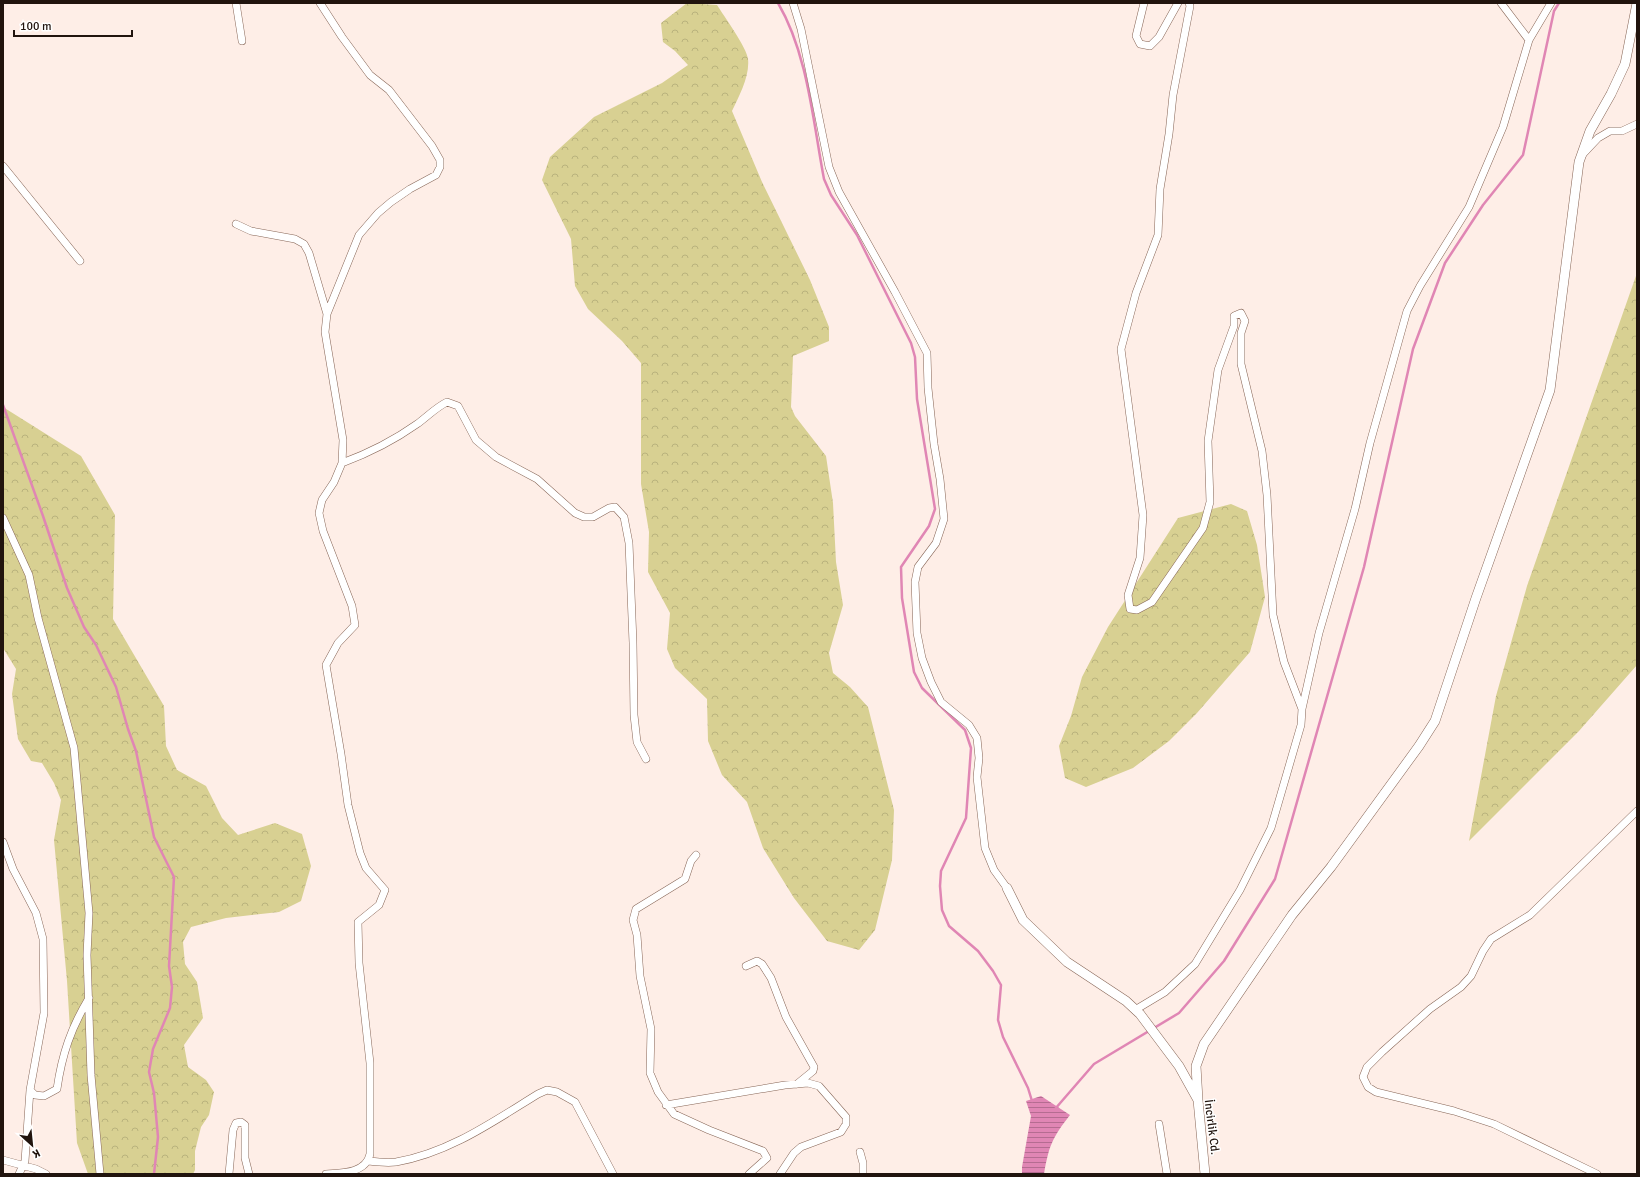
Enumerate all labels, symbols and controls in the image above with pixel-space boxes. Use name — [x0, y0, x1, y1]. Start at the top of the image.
scale bar — [14, 12, 132, 38]
text: 100 m — [20, 19, 52, 34]
street label: İncirlik Cd. — [1201, 1099, 1222, 1156]
north arrow — [12, 1125, 52, 1165]
text: K — [30, 1146, 42, 1161]

